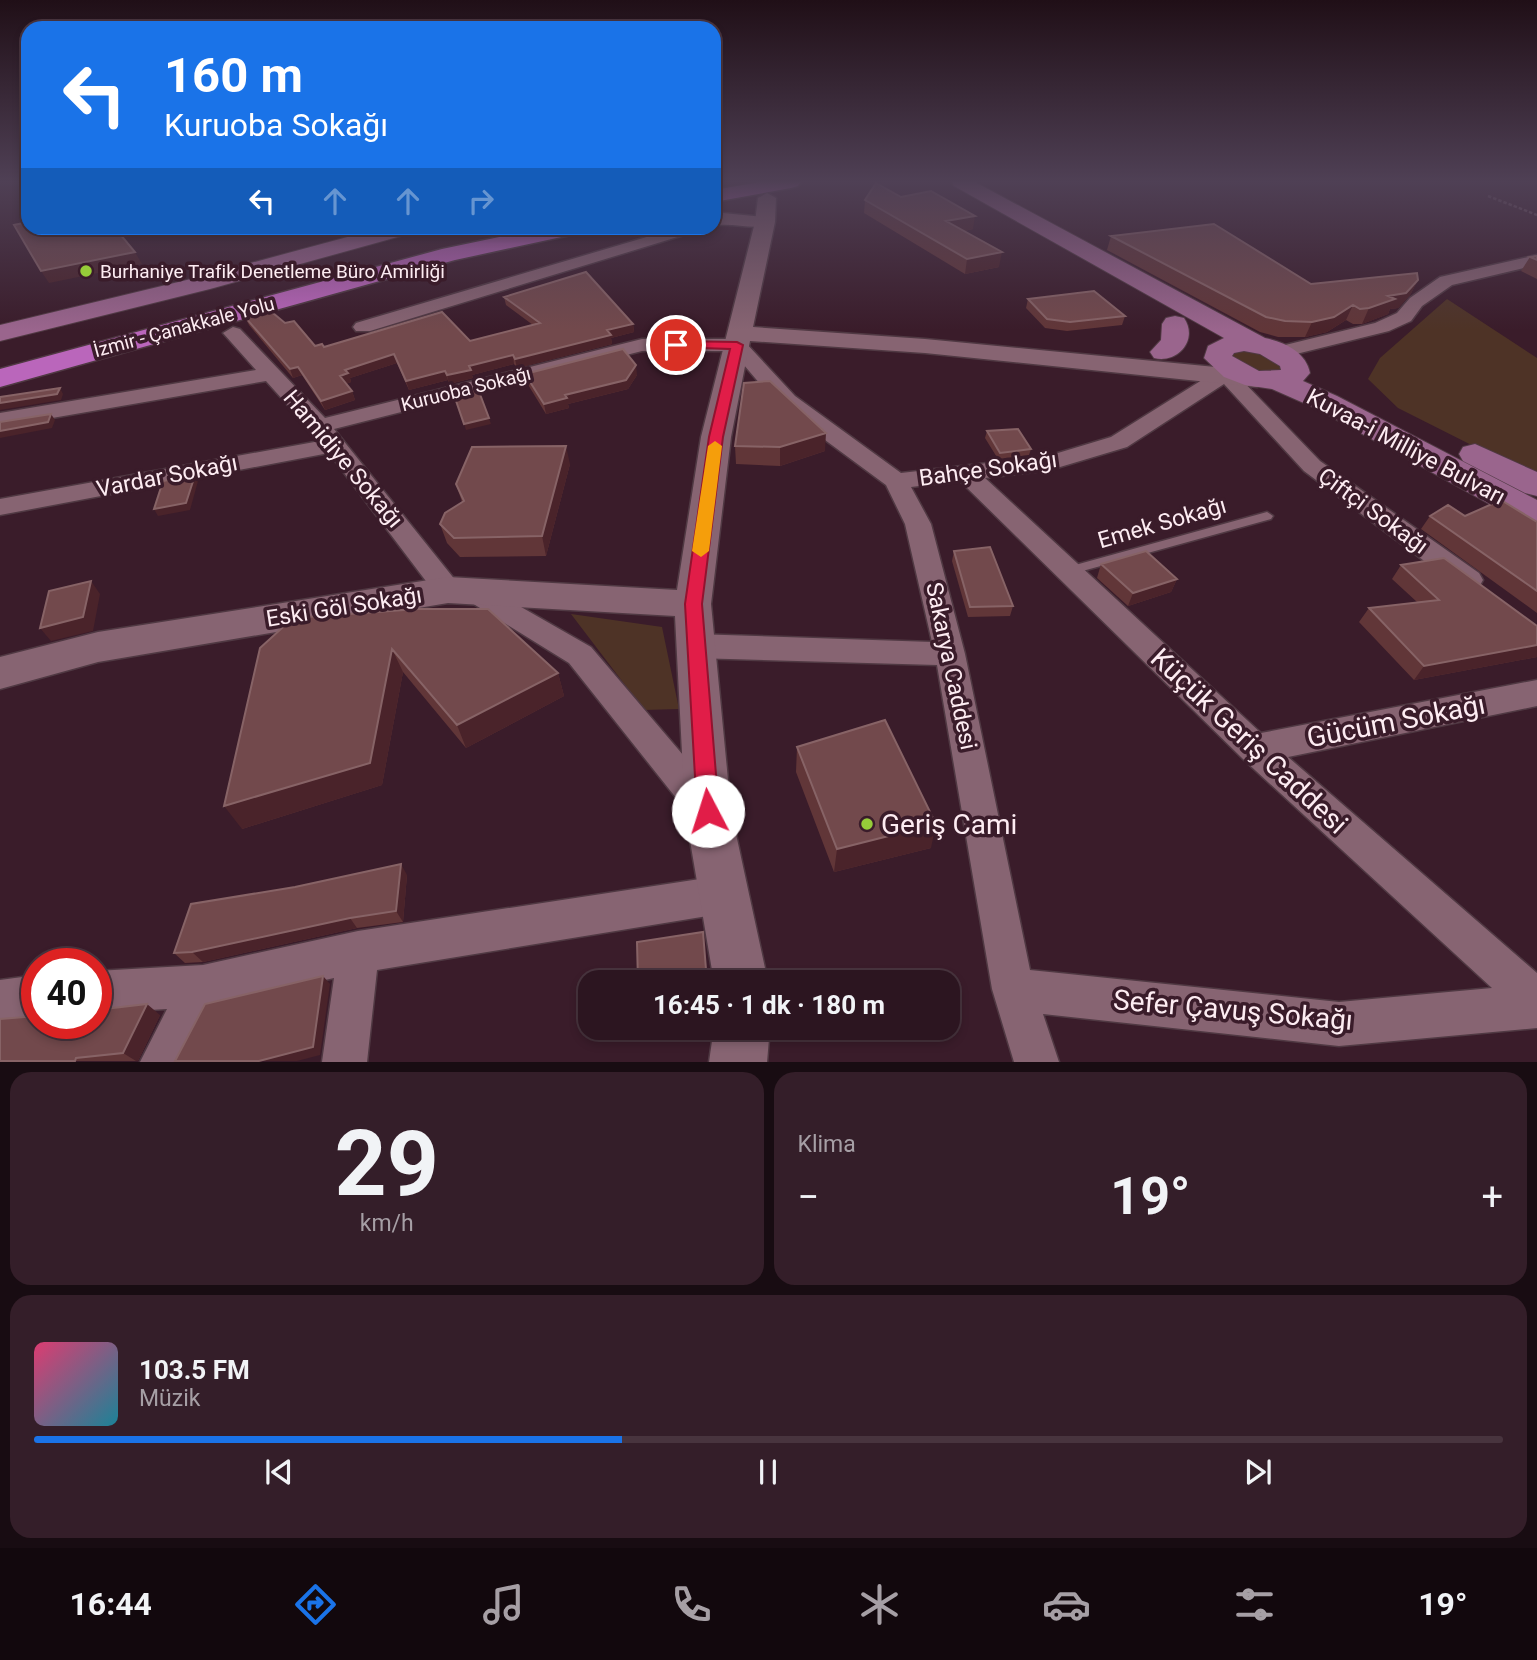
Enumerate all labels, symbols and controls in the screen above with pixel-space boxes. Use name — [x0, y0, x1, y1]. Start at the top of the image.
text: 160 m — [164, 47, 303, 104]
icon: left — [49, 49, 140, 140]
text: Kuruoba Sokağı — [164, 106, 388, 144]
icon: left — [243, 182, 281, 220]
icon: ahead — [316, 182, 354, 220]
icon: ahead — [389, 182, 427, 220]
icon: right — [462, 182, 500, 220]
place label: Burhaniye Trafik Denetleme Büro Amirliği — [100, 260, 445, 283]
marker: Burhaniye Trafik Denetleme Büro Amirliği — [78, 263, 94, 279]
street label: İzmir - Çanakkale Yolu — [91, 292, 277, 362]
pin — [646, 315, 706, 375]
icon: arrive — [657, 326, 695, 364]
street label: Kuruoba Sokağı — [399, 362, 533, 416]
street label: Kuvaa-i Milliye Bulvarı — [1302, 383, 1510, 511]
street label: Hamidiye Sokağı — [278, 385, 408, 533]
street label: Bahçe Sokağı — [917, 446, 1059, 492]
street label: Vardar Sokağı — [94, 449, 240, 503]
street label: Çiftçi Sokağı — [1313, 462, 1433, 560]
street label: Emek Sokağı — [1095, 492, 1229, 554]
street label: Sakarya Caddesi — [920, 580, 982, 752]
street label: Eski Göl Sokağı — [264, 581, 424, 633]
street label: Küçük Geriş Caddesi — [1144, 641, 1354, 841]
street label: Gücüm Sokağı — [1304, 688, 1488, 754]
position arrow — [671, 774, 745, 848]
place label: Geriş Cami — [881, 808, 1017, 841]
marker: Geriş Cami — [859, 816, 875, 832]
speed limit sign: 40 — [21, 948, 112, 1039]
street label: Sefer Çavuş Sokağı — [1112, 983, 1354, 1037]
text: 16:45 · 1 dk · 180 m — [653, 990, 885, 1020]
text: 29 — [335, 1111, 439, 1217]
text: Klima — [798, 1131, 856, 1158]
text: 19° — [1110, 1166, 1190, 1227]
text: − — [798, 1175, 819, 1219]
text: + — [1481, 1175, 1503, 1219]
text: km/h — [360, 1210, 414, 1237]
text: 103.5 FM — [139, 1355, 250, 1385]
text: Müzik — [139, 1385, 200, 1412]
icon: previous — [260, 1453, 298, 1491]
icon: pause — [749, 1453, 787, 1491]
icon: next — [1239, 1453, 1277, 1491]
icon: directions — [291, 1580, 340, 1629]
icon: music — [479, 1580, 528, 1629]
icon: phone — [667, 1580, 716, 1629]
icon: climate — [855, 1580, 904, 1629]
icon: car — [1042, 1580, 1091, 1629]
icon: filters — [1230, 1580, 1279, 1629]
text: 16:44 — [69, 1585, 152, 1623]
text: 19° — [1418, 1585, 1467, 1623]

